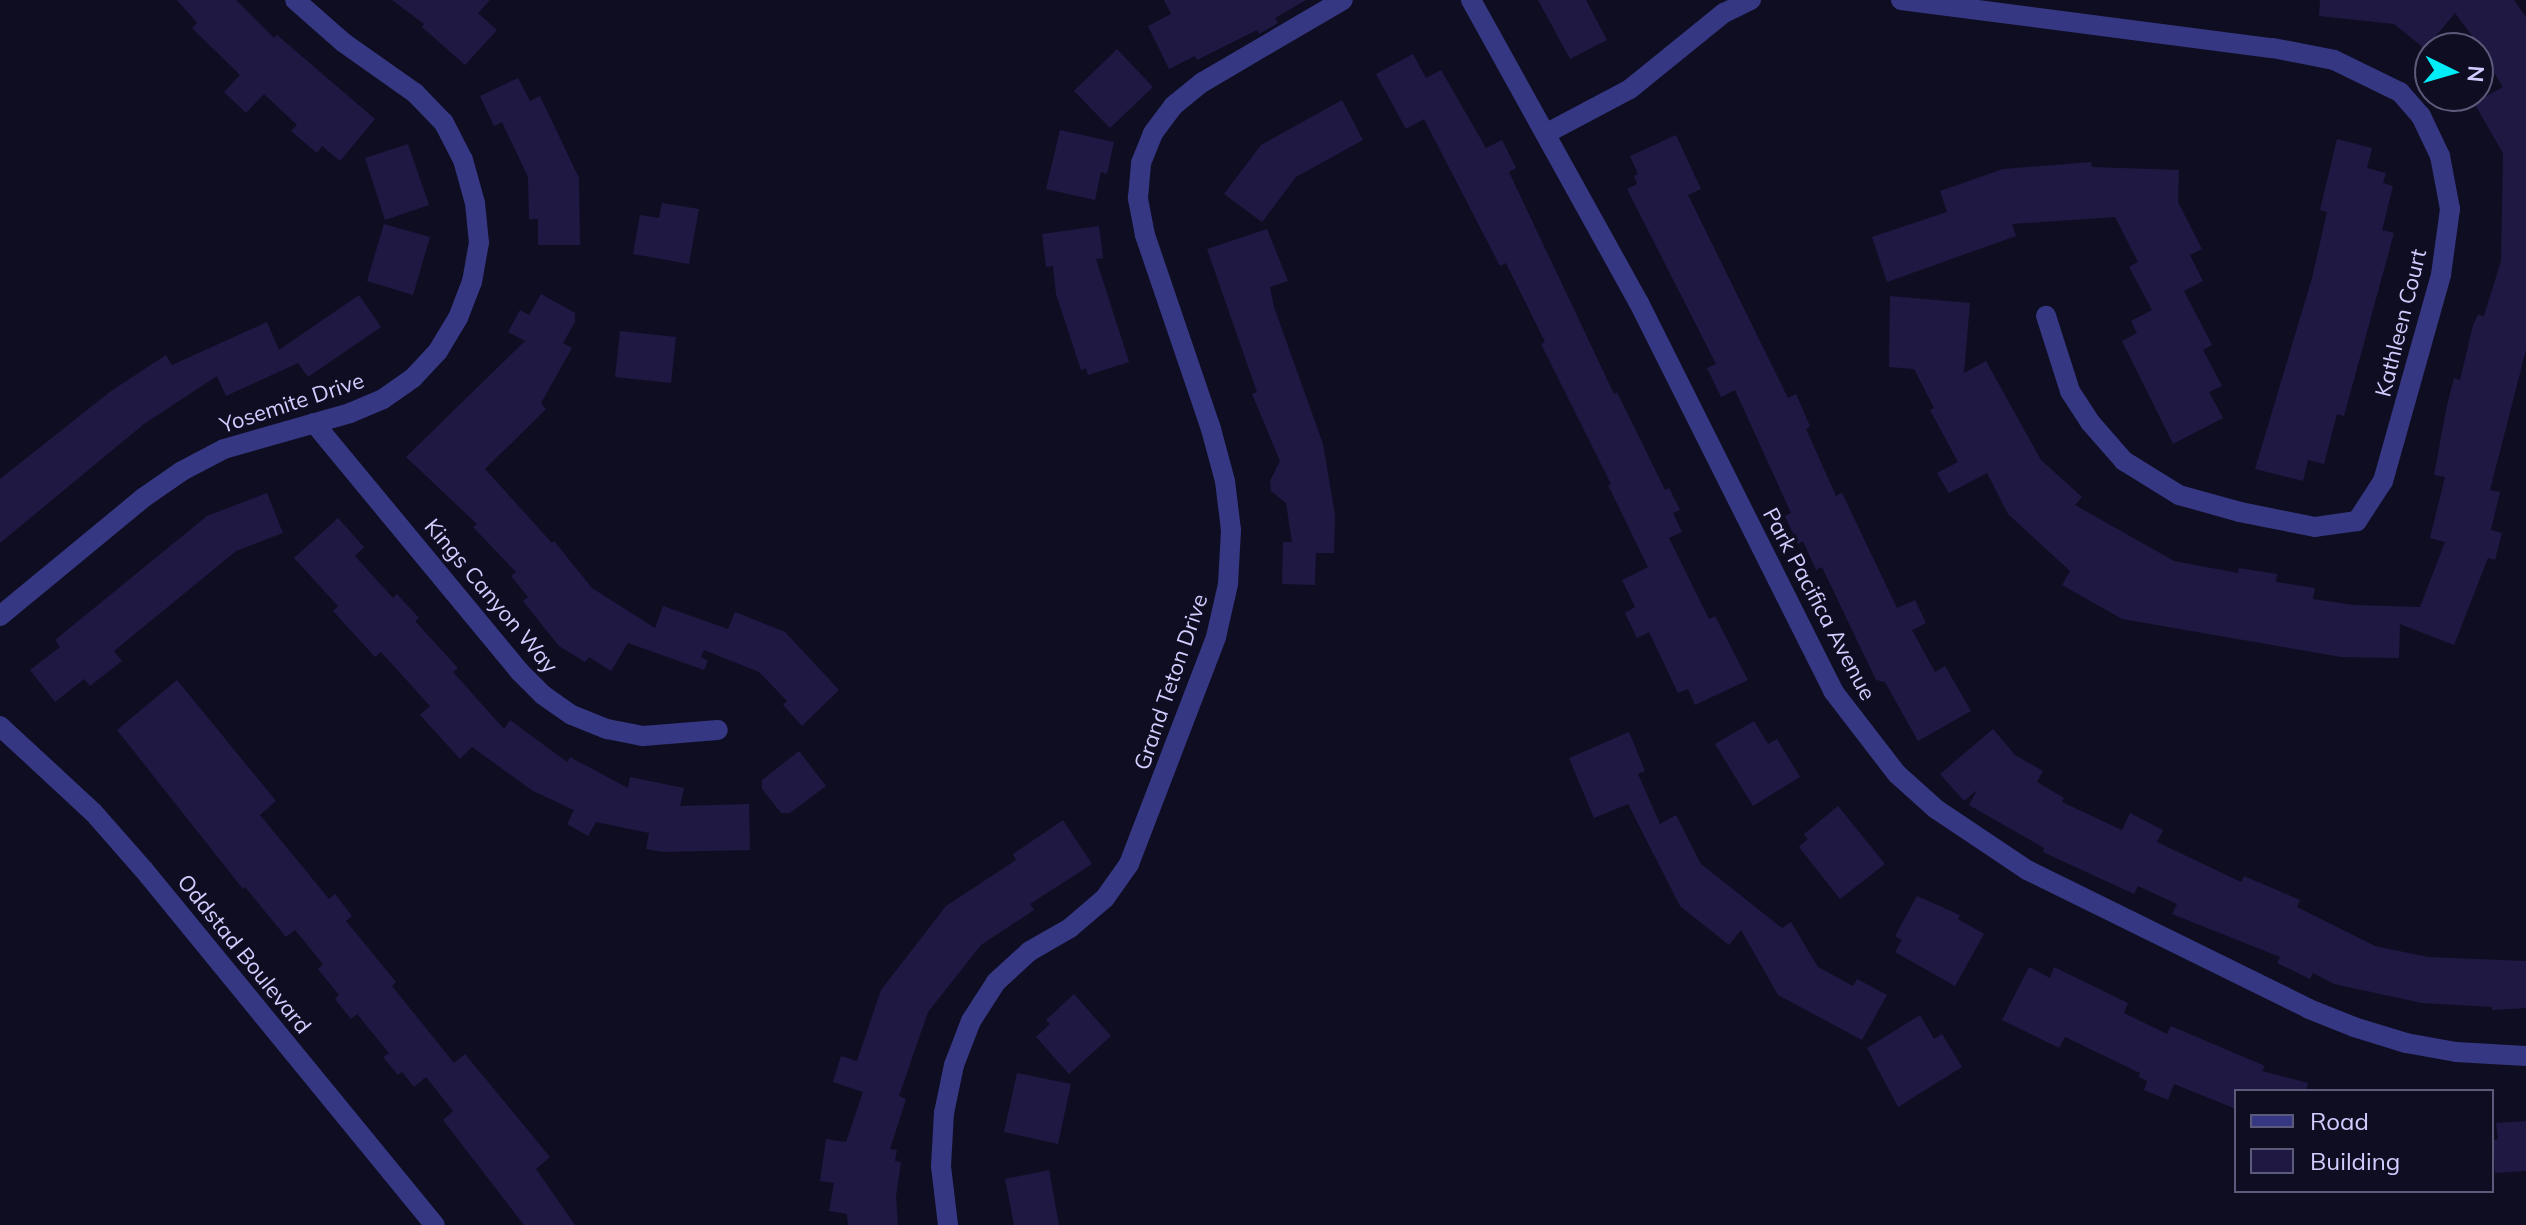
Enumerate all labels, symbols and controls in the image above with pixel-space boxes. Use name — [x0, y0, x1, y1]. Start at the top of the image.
north arrow — [2414, 32, 2494, 112]
text: N — [2461, 64, 2491, 83]
street label: Kathleen Court — [2370, 246, 2432, 400]
street label: Yosemite Drive — [217, 367, 367, 439]
street label: Park Pacifica Avenue — [1757, 503, 1881, 705]
street label: Kings Canyon Way — [419, 513, 563, 679]
street label: Grand Teton Drive — [1128, 590, 1214, 774]
street label: Oddstad Boulevard — [172, 869, 316, 1039]
legend — [2234, 1089, 2494, 1193]
text: Road — [2310, 1106, 2369, 1136]
text: Building — [2310, 1146, 2400, 1176]

